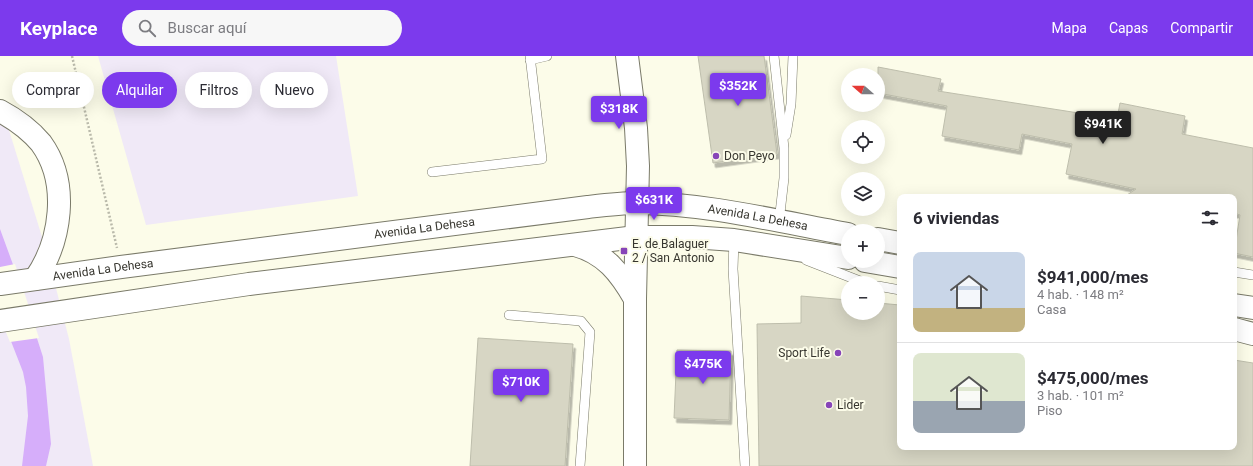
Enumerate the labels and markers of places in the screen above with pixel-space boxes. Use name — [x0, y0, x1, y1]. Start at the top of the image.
pin: $352K — [710, 73, 766, 107]
pin: $318K — [591, 96, 647, 130]
pin: $941K — [1075, 111, 1131, 145]
place label: Don Peyo — [724, 149, 775, 163]
marker: Don Peyo — [711, 151, 721, 161]
pin: $631K — [626, 187, 682, 221]
place label: E. de Balaguer 2 / San Antonio — [632, 237, 715, 265]
marker: E. de Balaguer 2 / San Antonio — [619, 246, 629, 256]
place label: Sport Life — [778, 346, 830, 360]
marker: Sport Life — [833, 348, 843, 358]
pin: $475K — [675, 351, 731, 385]
pin: $710K — [493, 369, 549, 403]
place label: Lider — [837, 398, 864, 412]
marker: Lider — [824, 400, 834, 410]

